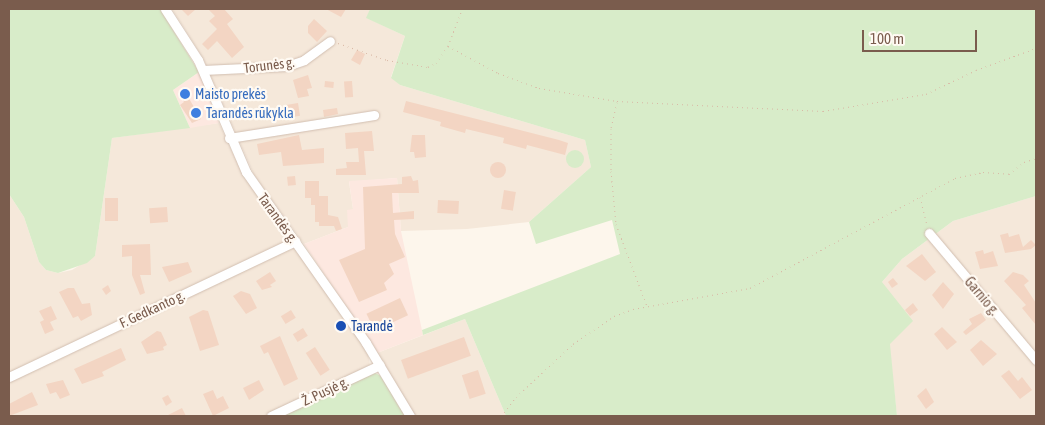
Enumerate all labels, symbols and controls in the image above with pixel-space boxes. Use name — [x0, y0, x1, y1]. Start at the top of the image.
scale bar — [865, 20, 980, 52]
text: 100 m — [870, 30, 904, 47]
street label: Torunės g. — [243, 54, 295, 76]
place label: Maisto prekės — [195, 86, 266, 102]
marker: Maisto prekės — [179, 88, 191, 100]
place label: Tarandės rūkykla — [206, 105, 294, 121]
marker: Tarandės rūkykla — [190, 107, 202, 119]
street label: Tarandės g. — [254, 190, 302, 246]
street label: Garnio g. — [961, 273, 1003, 319]
street label: F. Gedkanto g. — [117, 287, 187, 331]
place label: Tarandė — [351, 318, 393, 334]
marker: Tarandė — [335, 320, 347, 332]
street label: Ž. Pusjė g. — [299, 373, 351, 409]

